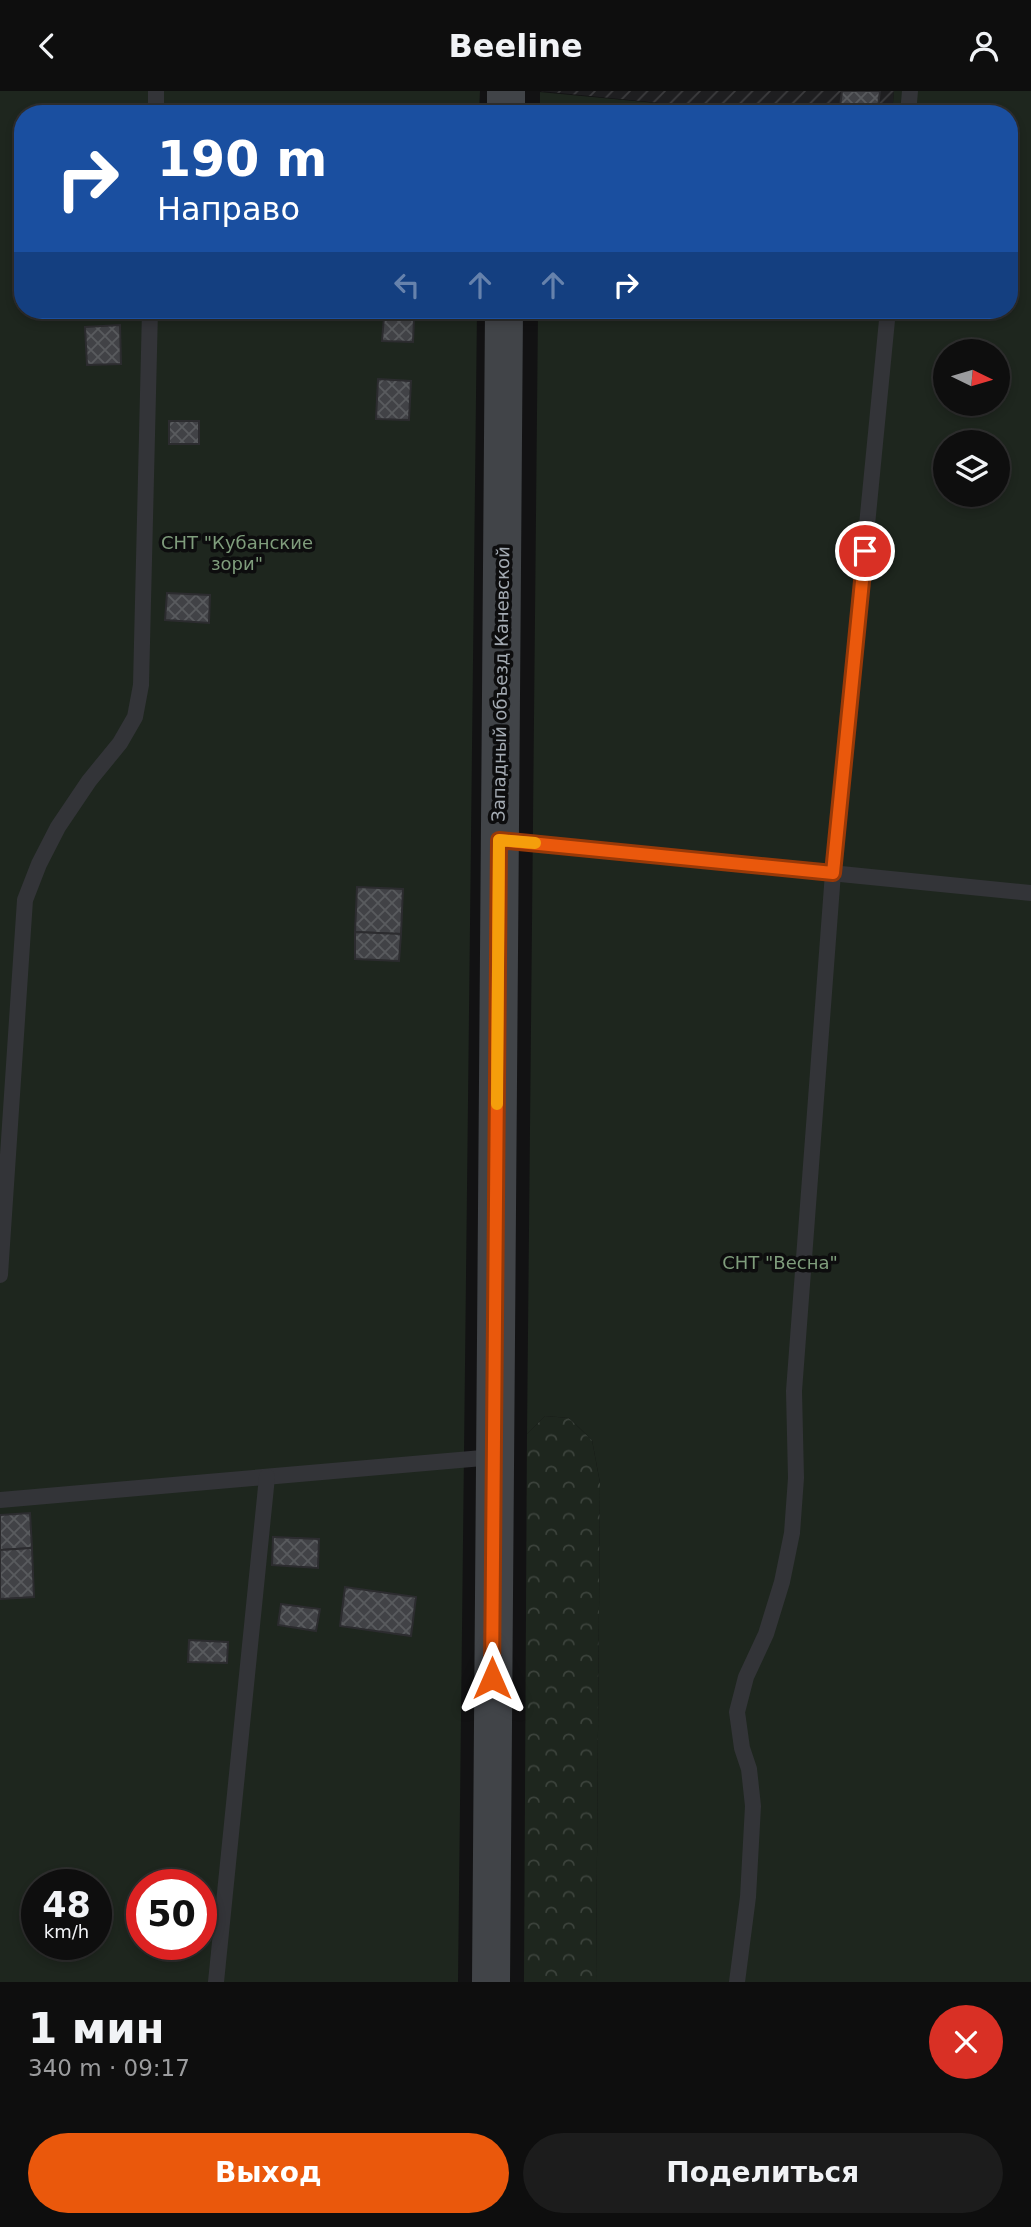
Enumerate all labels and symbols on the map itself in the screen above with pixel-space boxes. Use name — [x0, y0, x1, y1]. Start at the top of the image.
north arrow — [933, 339, 1010, 417]
pin — [835, 521, 895, 581]
park label: СНТ "Кубанские зори" — [161, 532, 313, 574]
street label: Западный объезд Каневской — [488, 546, 513, 822]
park label: СНТ "Весна" — [722, 1252, 838, 1273]
position arrow — [455, 1641, 529, 1715]
speed limit sign: 50 — [126, 1869, 217, 1960]

